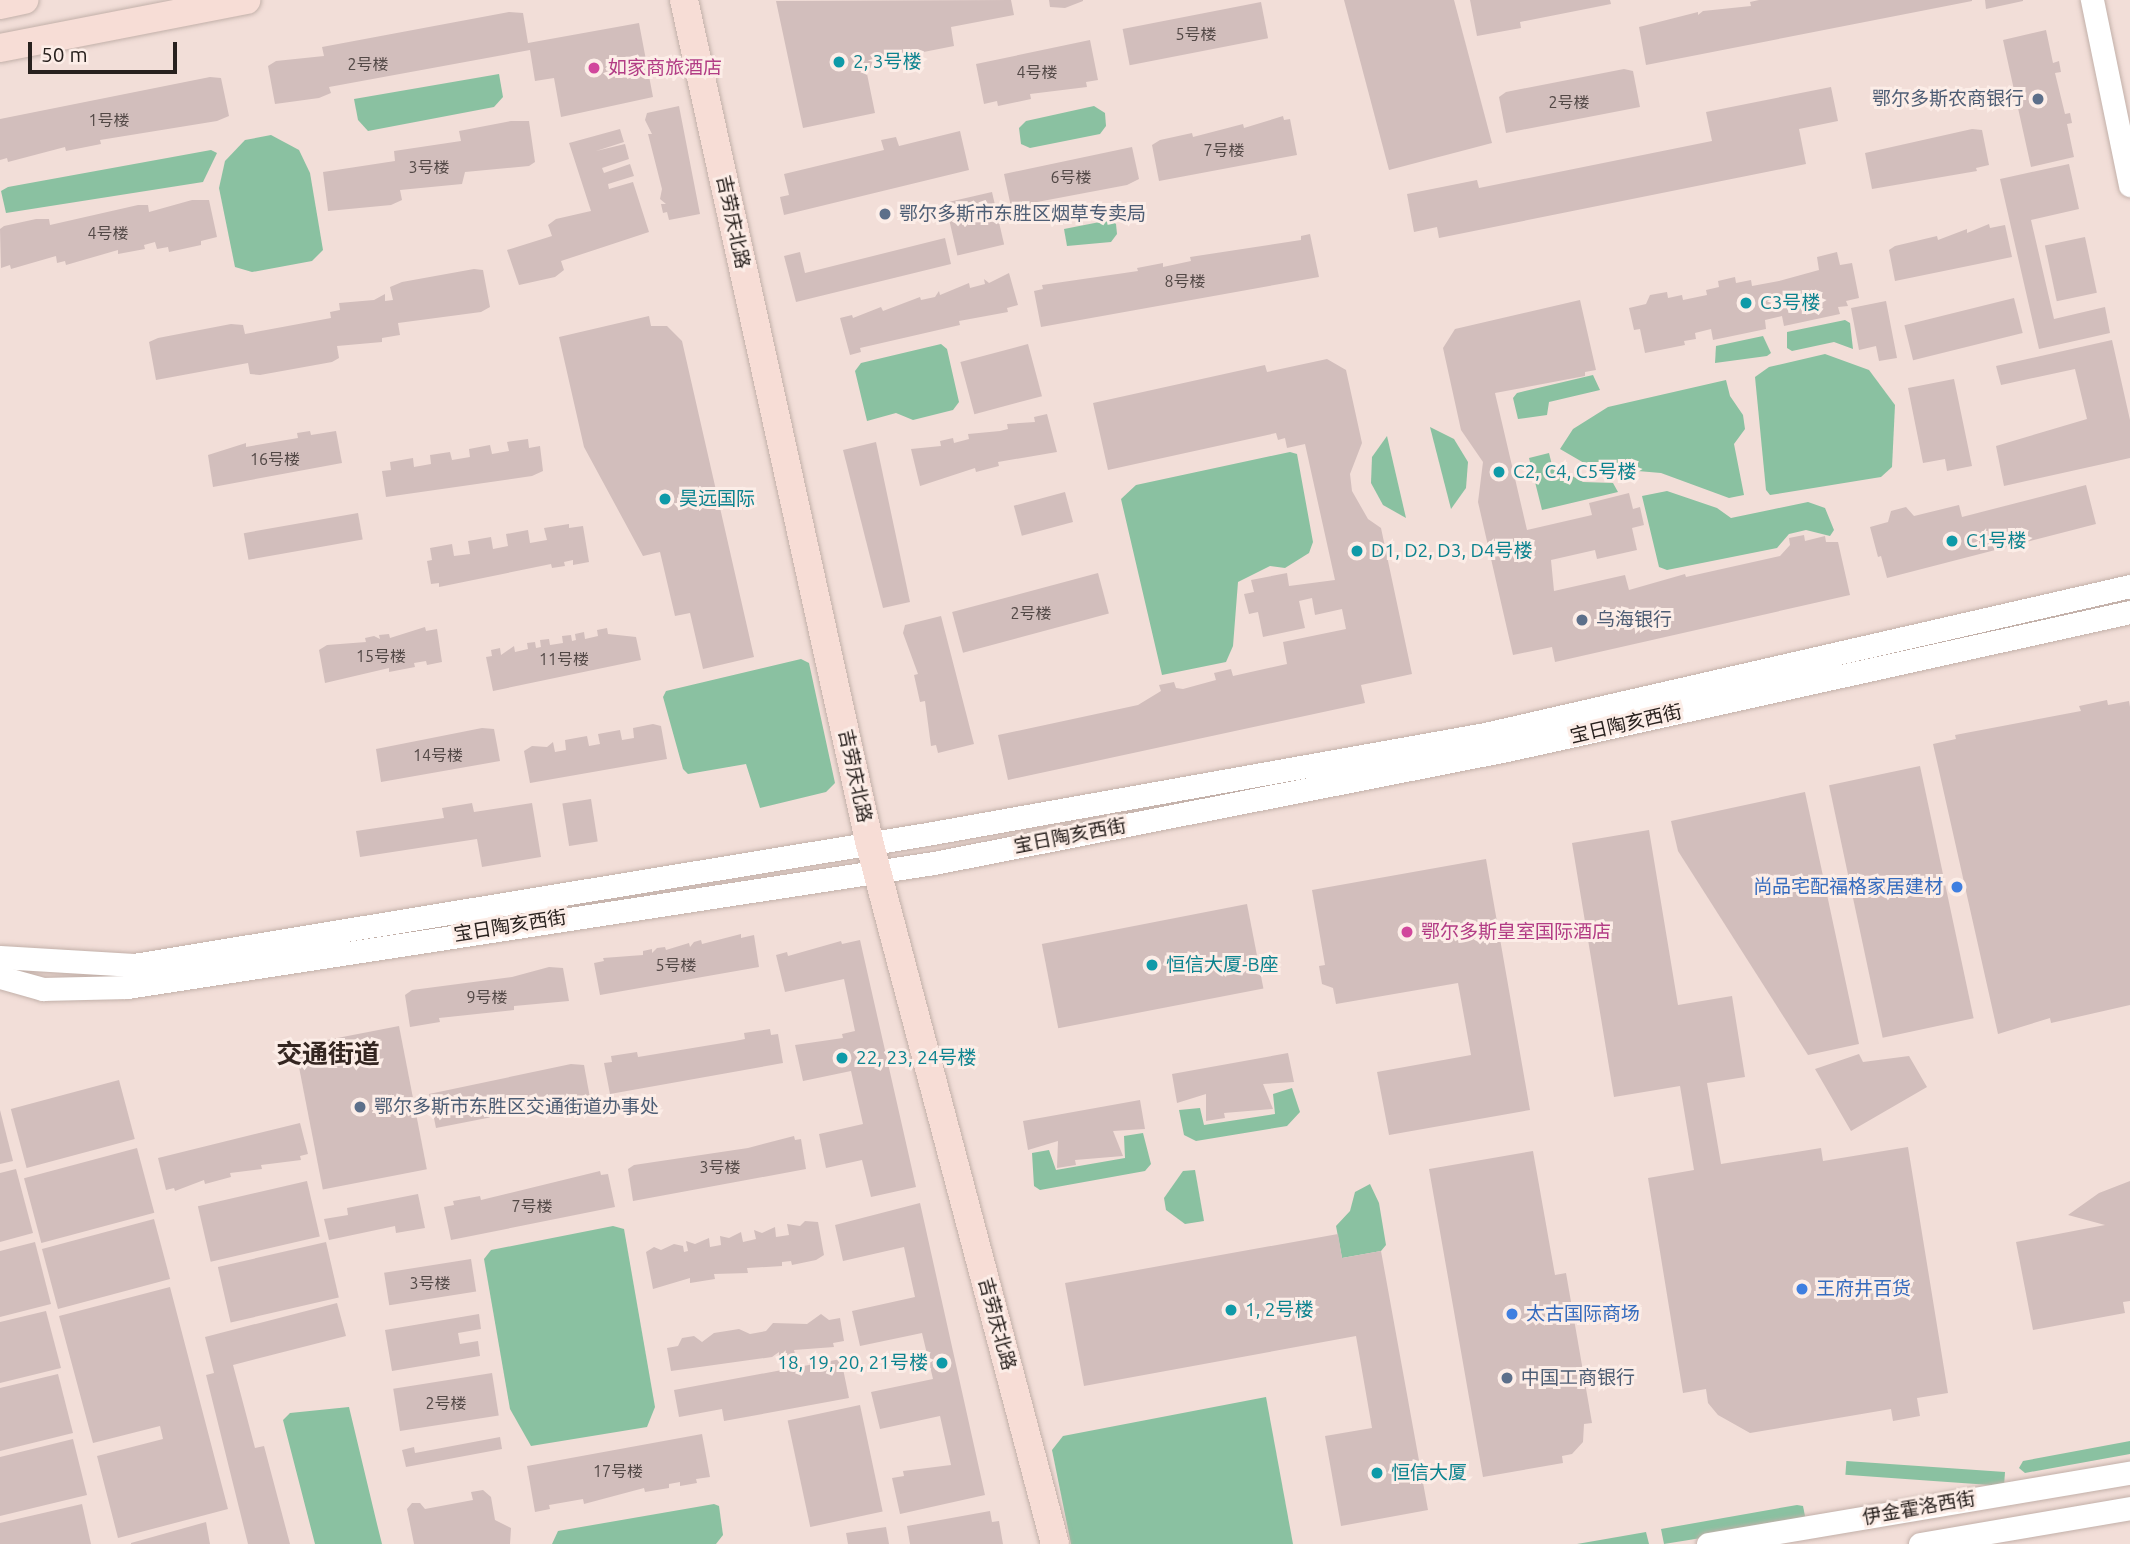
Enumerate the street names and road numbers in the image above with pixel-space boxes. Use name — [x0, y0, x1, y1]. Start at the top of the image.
street label: 吉劳庆北路 — [712, 173, 754, 271]
street label: 宝日陶亥西街 — [1568, 700, 1684, 748]
street label: 吉劳庆北路 — [834, 727, 876, 825]
street label: 宝日陶亥西街 — [1012, 814, 1128, 858]
street label: 宝日陶亥西街 — [452, 906, 568, 946]
street label: 吉劳庆北路 — [974, 1275, 1020, 1373]
street label: 伊金霍洛西街 — [1861, 1487, 1977, 1529]

